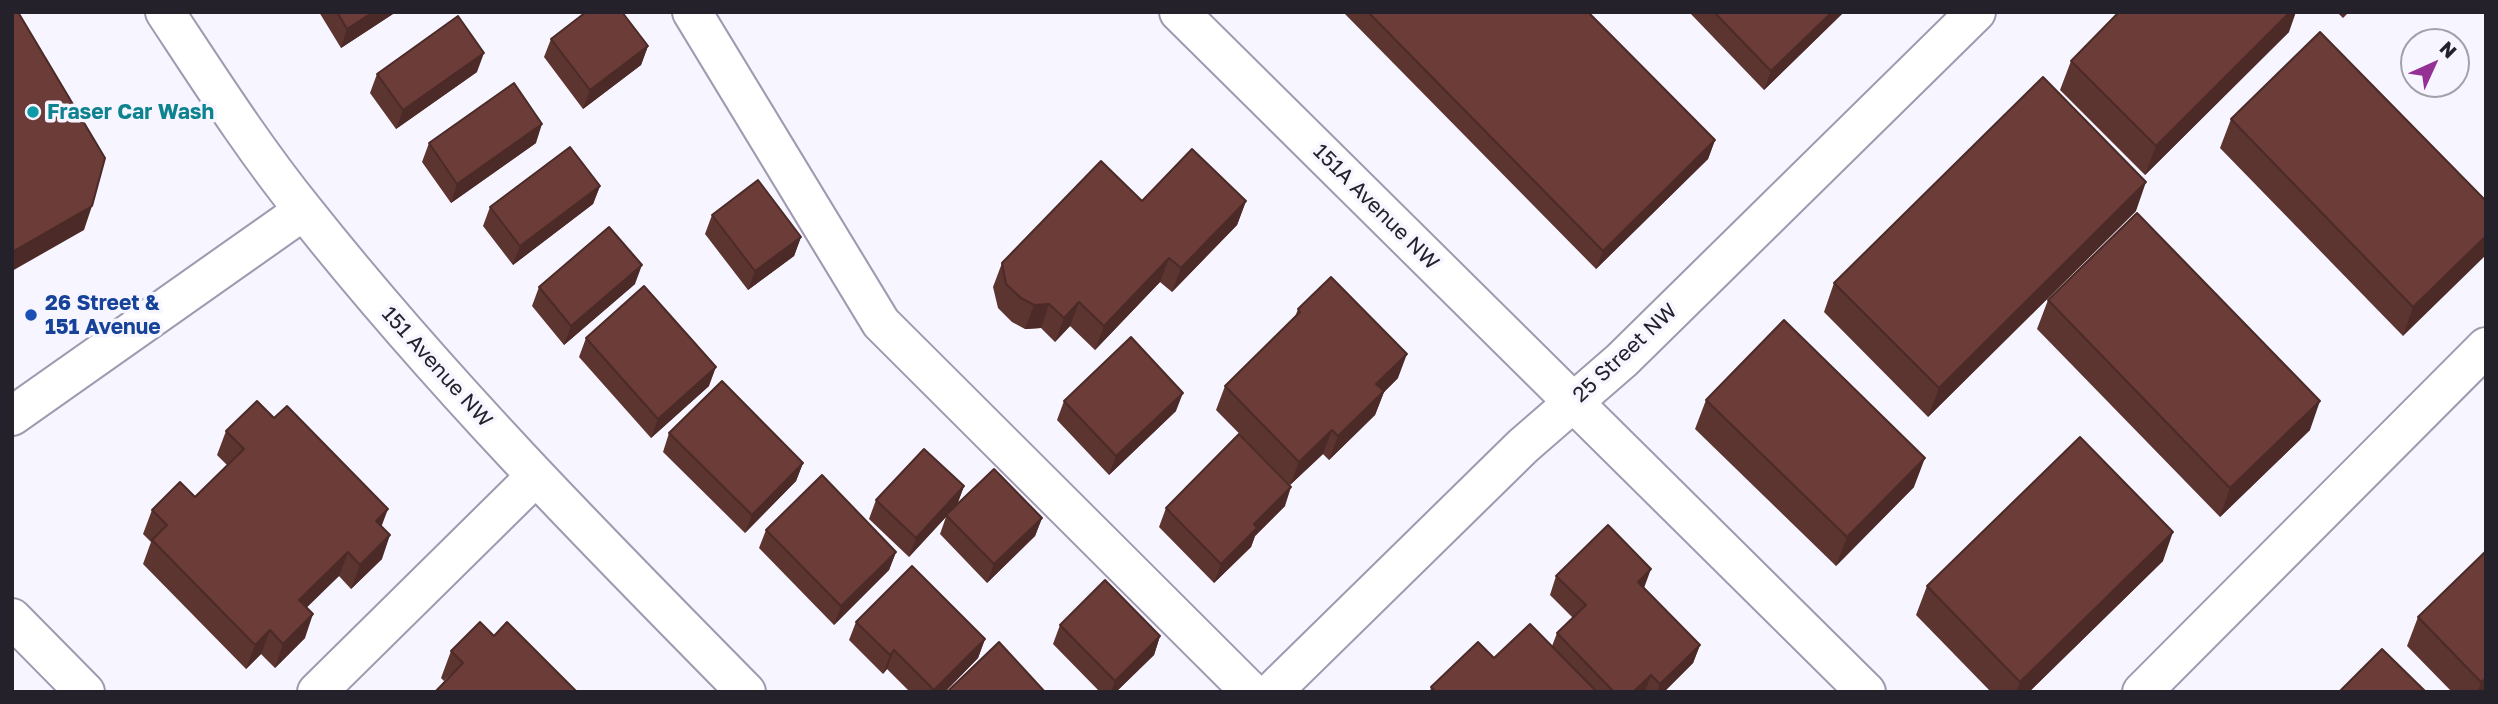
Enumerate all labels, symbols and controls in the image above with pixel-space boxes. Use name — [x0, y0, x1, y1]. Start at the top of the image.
north arrow — [2400, 28, 2470, 98]
text: N — [2436, 36, 2462, 62]
place label: Fraser Car Wash — [47, 99, 214, 125]
marker: Fraser Car Wash — [25, 104, 41, 120]
street label: 151A Avenue NW — [1308, 139, 1444, 275]
place label: 26 Street & 151 Avenue — [45, 290, 161, 340]
street label: 25 Street NW — [1568, 298, 1682, 408]
street label: 151 Avenue NW — [376, 302, 498, 432]
marker: 26 Street & 151 Avenue — [23, 307, 39, 323]

